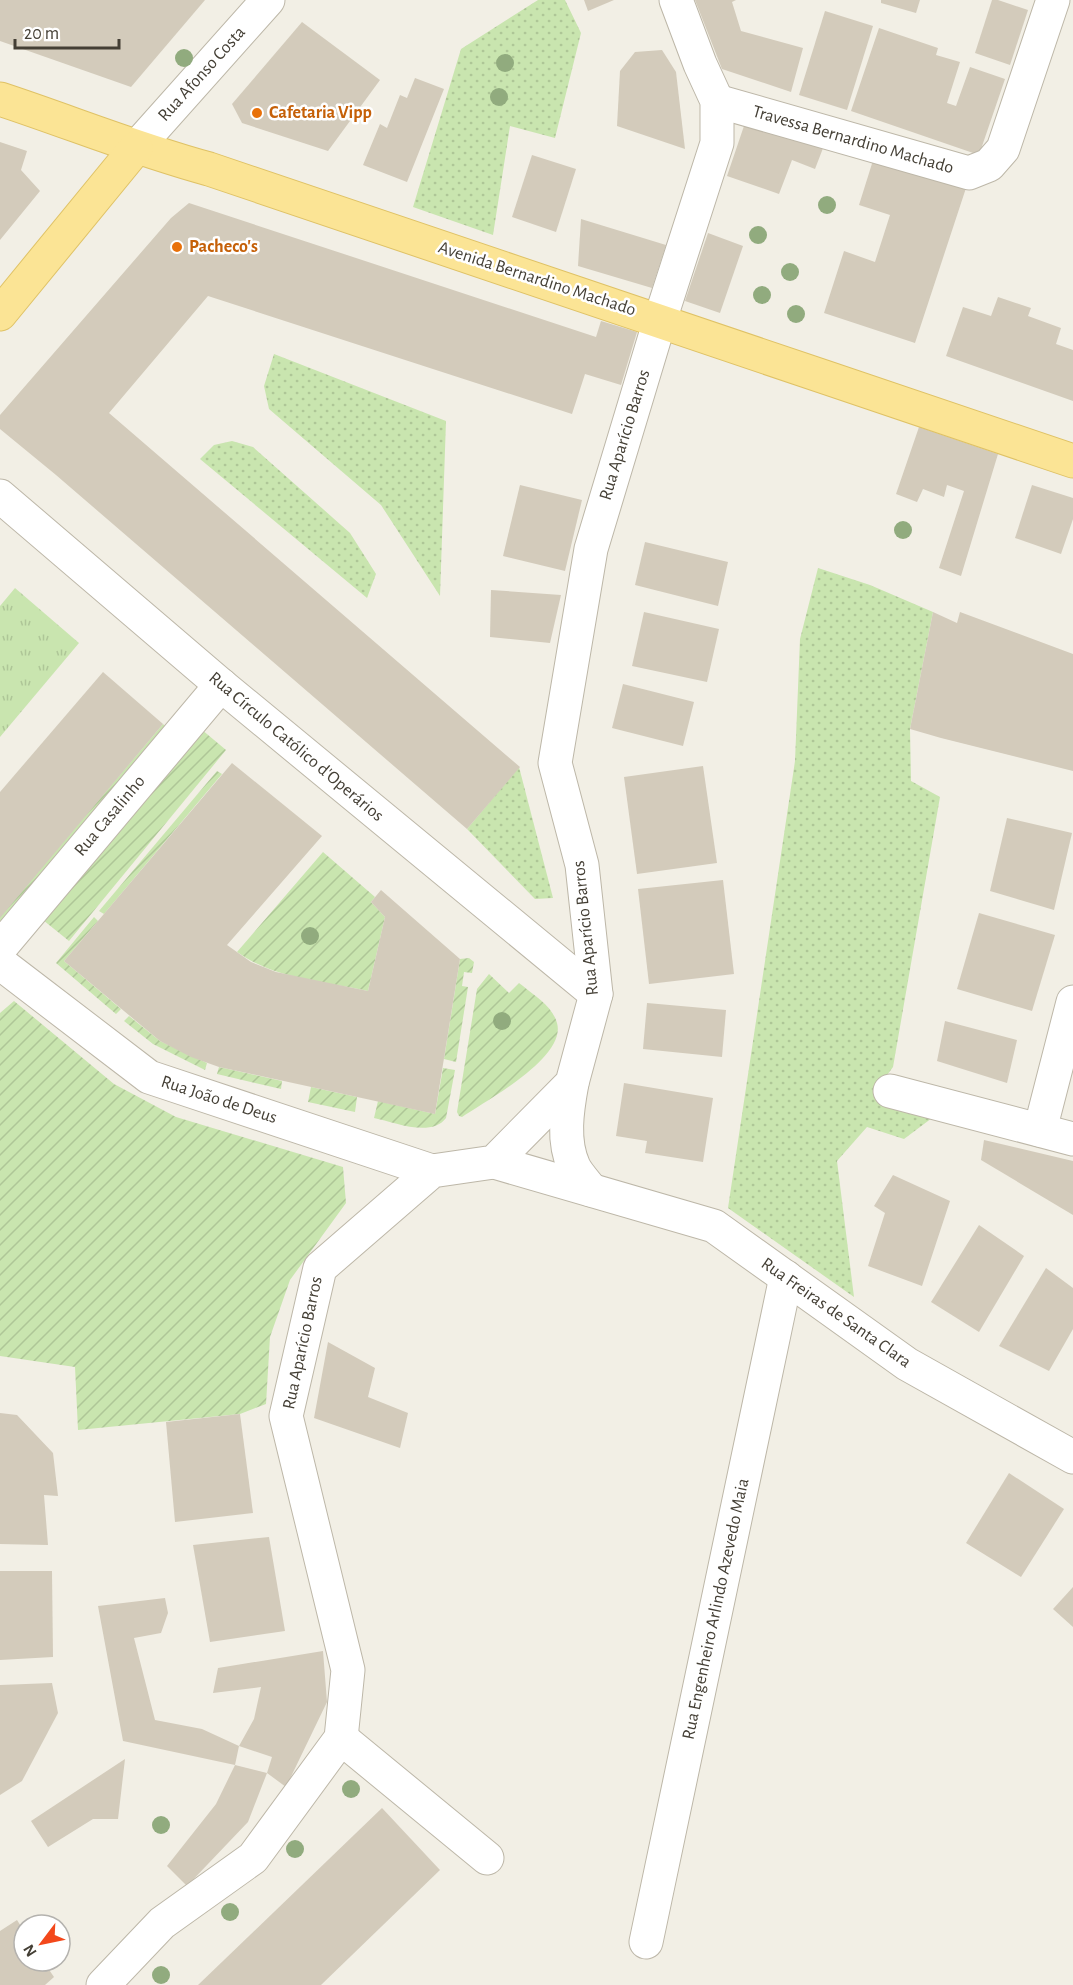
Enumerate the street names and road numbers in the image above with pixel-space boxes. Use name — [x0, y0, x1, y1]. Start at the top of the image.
street label: Rua Afonso Costa — [155, 23, 249, 125]
street label: Travessa Bernardino Machado — [750, 103, 956, 177]
street label: Avenida Bernardino Machado — [436, 239, 638, 320]
street label: Rua Aparício Barros — [597, 368, 653, 502]
street label: Rua Círculo Católico d'Operários — [205, 669, 387, 825]
street label: Rua Casalinho — [71, 772, 149, 860]
street label: Rua Aparício Barros — [570, 860, 602, 996]
street label: Rua João de Deus — [159, 1073, 279, 1127]
street label: Rua Freiras de Santa Clara — [758, 1254, 914, 1372]
street label: Rua Aparício Barros — [280, 1275, 326, 1411]
street label: Rua Engenheiro Arlindo Azevedo Maia — [679, 1477, 753, 1741]

